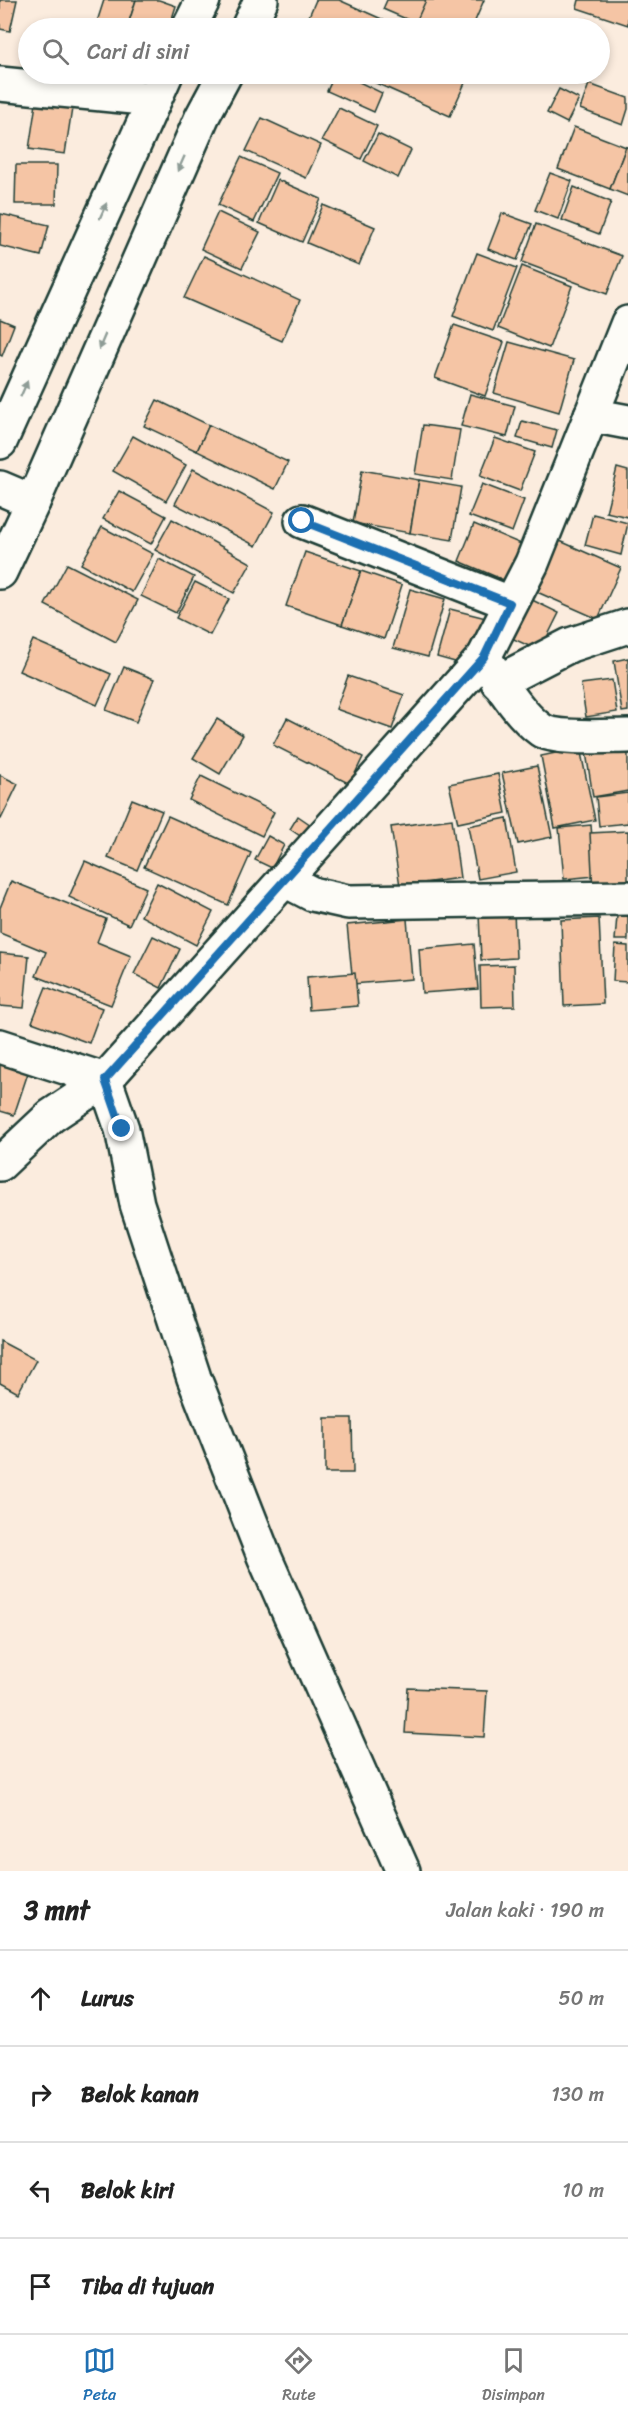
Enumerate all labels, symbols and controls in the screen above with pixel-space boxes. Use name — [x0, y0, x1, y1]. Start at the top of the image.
search box — [18, 18, 610, 84]
text: Cari di sini — [87, 32, 189, 71]
icon: search — [39, 35, 72, 68]
one-way arrow — [176, 155, 186, 173]
one-way arrow — [99, 202, 108, 219]
one-way arrow — [97, 333, 106, 351]
one-way arrow — [19, 379, 29, 397]
route start — [288, 507, 314, 533]
route end — [108, 1115, 134, 1141]
text: 3 mnt — [24, 1887, 90, 1933]
text: Jalan kaki · 190 m — [446, 1893, 604, 1928]
text: Lurus — [81, 1979, 134, 2018]
text: 50 m — [559, 1981, 604, 2016]
icon: ahead — [24, 1982, 57, 2015]
text: Belok kanan — [81, 2075, 199, 2114]
text: 130 m — [551, 2077, 604, 2112]
icon: right — [24, 2078, 57, 2111]
text: Belok kiri — [81, 2171, 174, 2210]
text: 10 m — [562, 2173, 604, 2208]
icon: left — [24, 2174, 57, 2207]
text: Tiba di tujuan — [81, 2267, 214, 2306]
icon: arrive — [24, 2270, 57, 2303]
tab: Peta — [83, 2344, 116, 2409]
tab: Rute — [282, 2344, 316, 2409]
tab: Disimpan — [482, 2344, 545, 2409]

